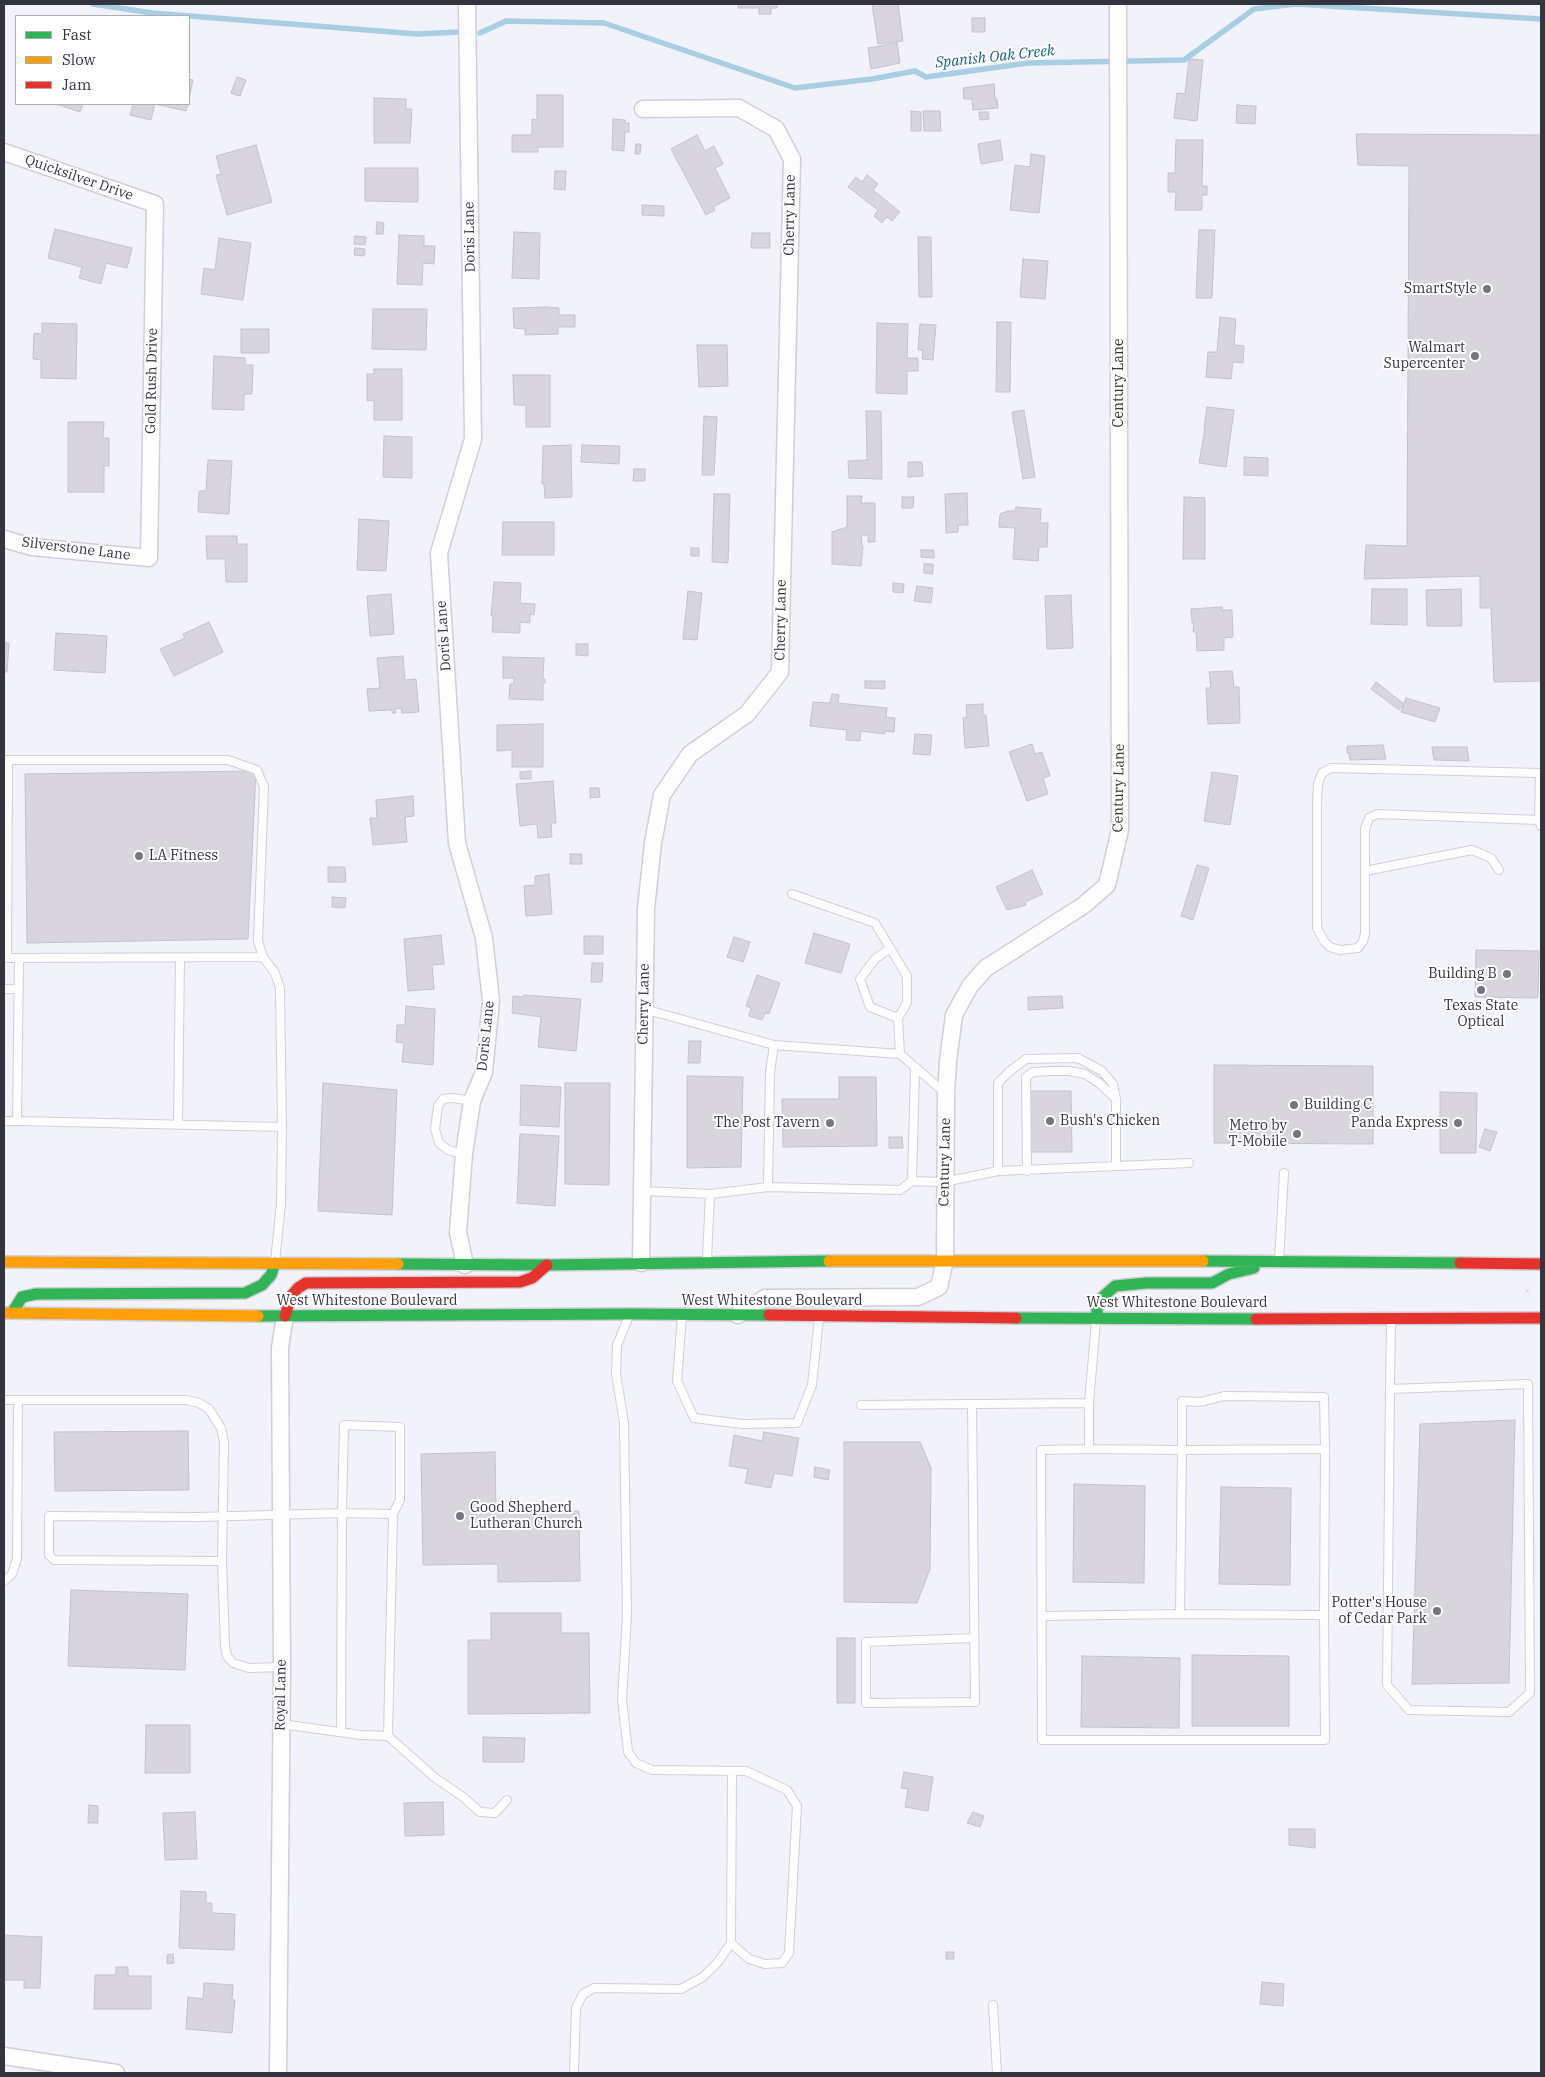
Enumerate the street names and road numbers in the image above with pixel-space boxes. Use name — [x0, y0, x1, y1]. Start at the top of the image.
street label: Quicksilver Drive — [23, 152, 135, 204]
street label: Cherry Lane — [781, 174, 799, 256]
street label: Doris Lane — [461, 201, 479, 273]
street label: Gold Rush Drive — [143, 328, 161, 434]
street label: Century Lane — [1111, 339, 1127, 427]
street label: Silverstone Lane — [21, 534, 131, 564]
street label: Cherry Lane — [772, 579, 790, 661]
street label: Doris Lane — [433, 600, 455, 672]
street label: Century Lane — [1110, 743, 1128, 833]
street label: Cherry Lane — [635, 963, 653, 1045]
street label: Doris Lane — [474, 1000, 498, 1072]
street label: Century Lane — [936, 1117, 954, 1207]
street label: West Whitestone Boulevard — [276, 1293, 458, 1309]
street label: West Whitestone Boulevard — [681, 1293, 863, 1309]
street label: West Whitestone Boulevard — [1086, 1295, 1268, 1311]
street label: Royal Lane — [272, 1659, 290, 1731]

